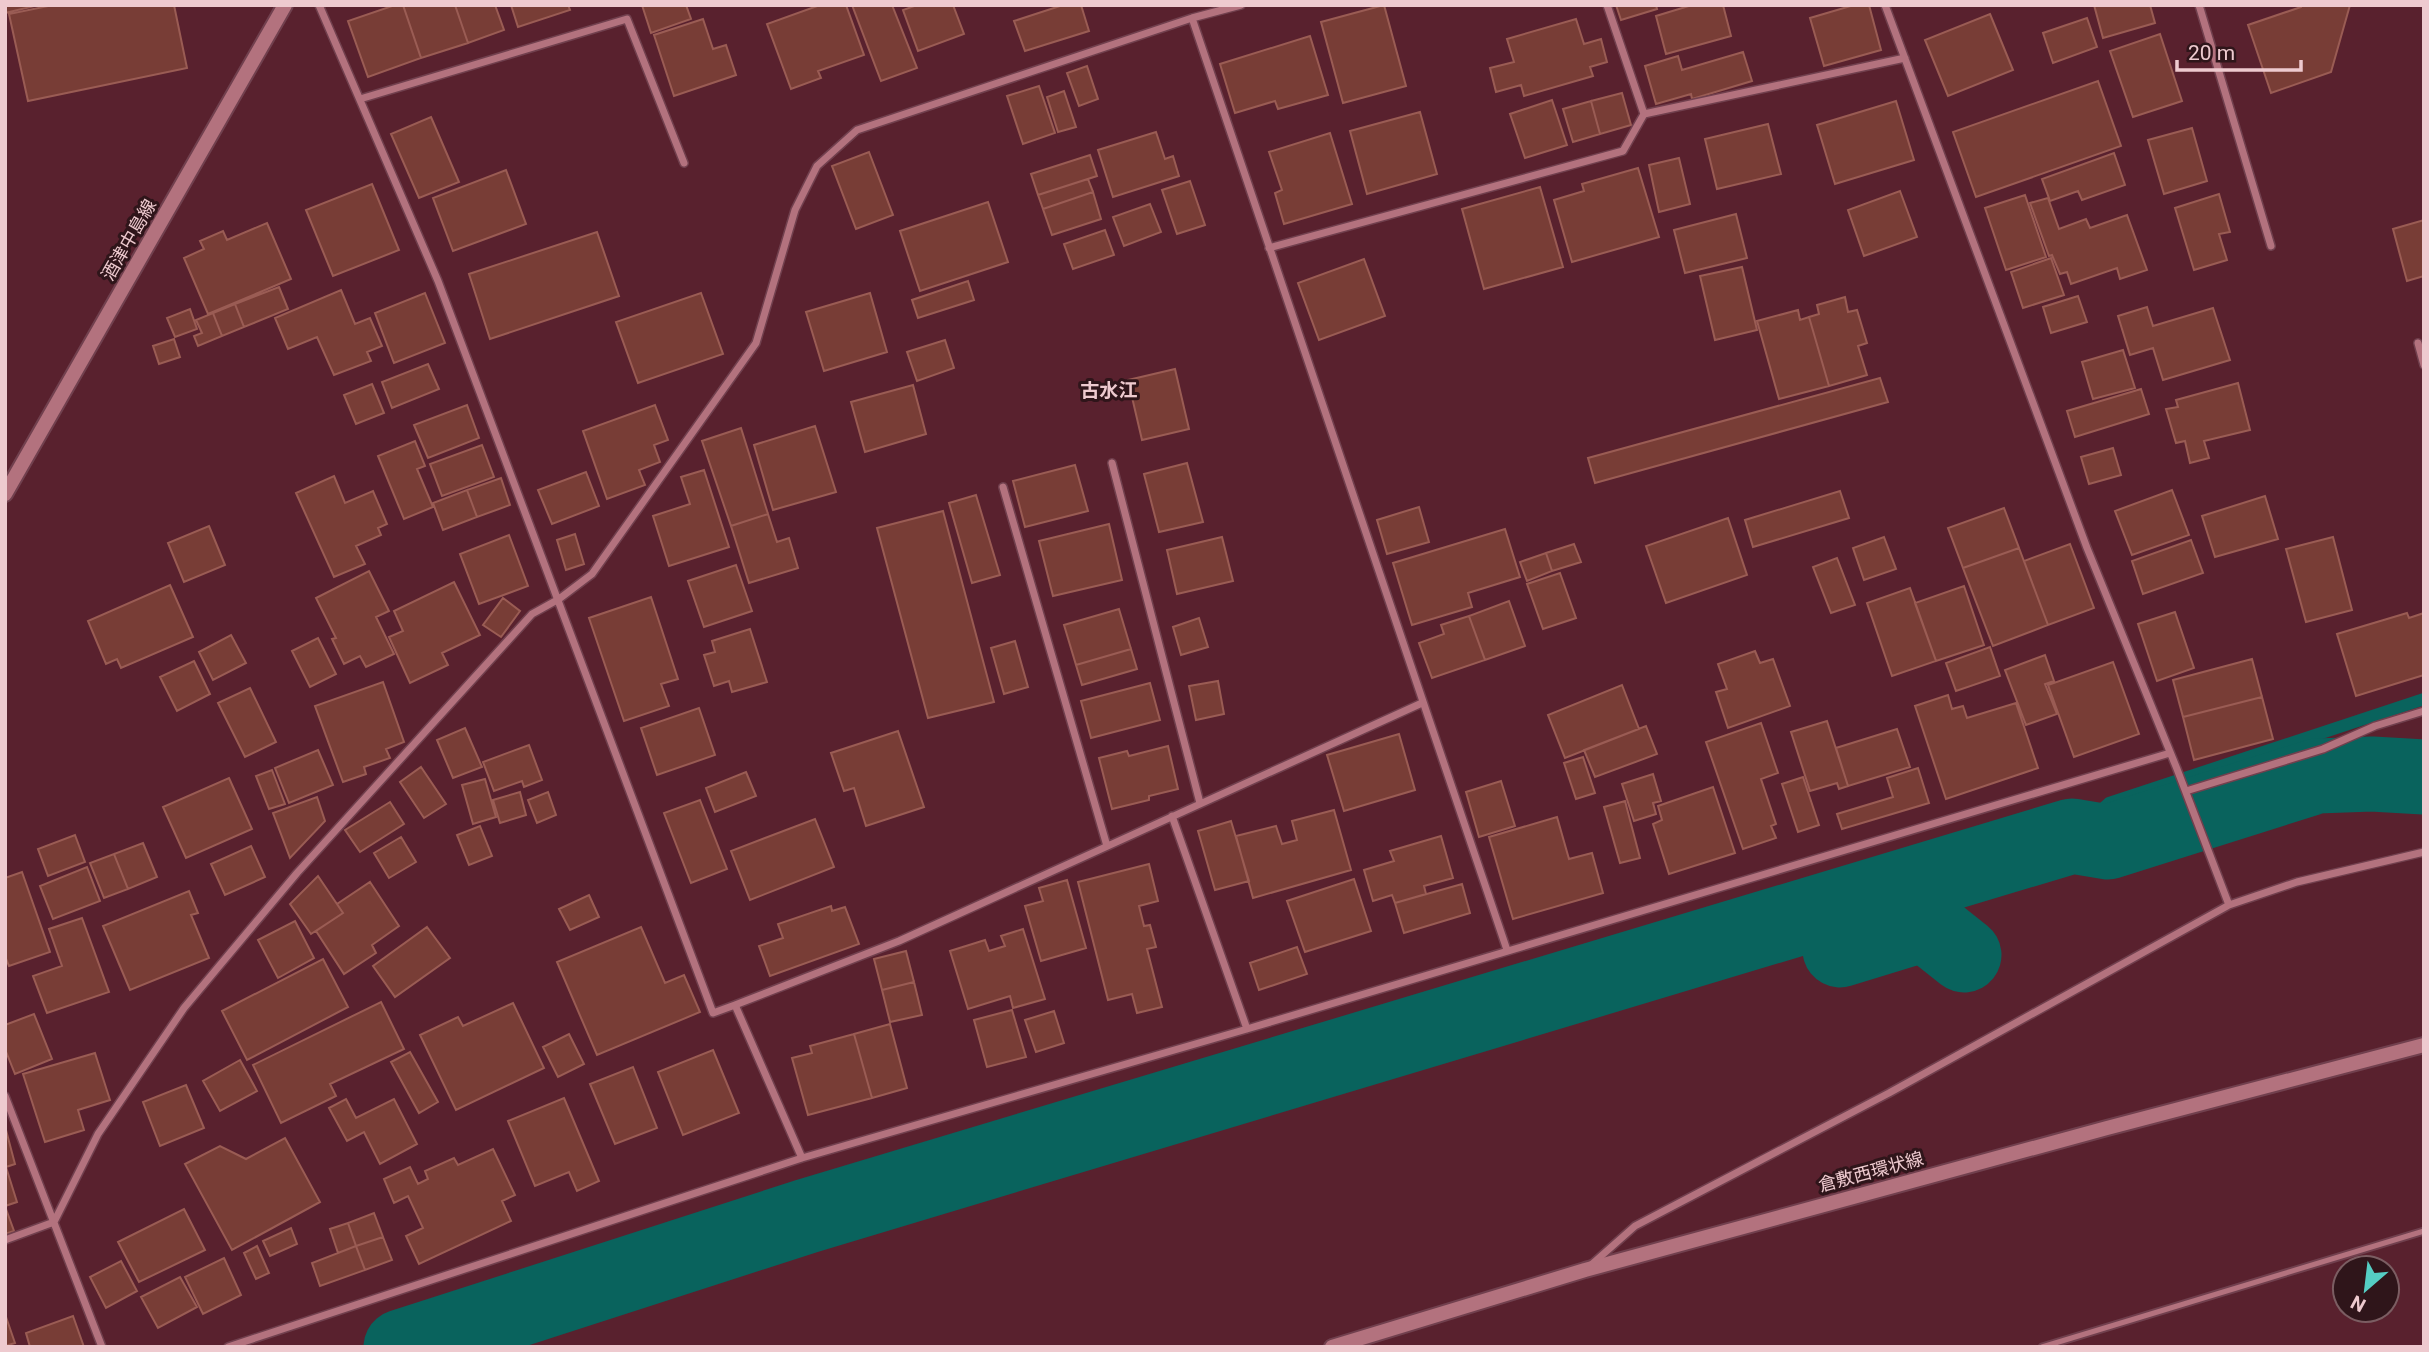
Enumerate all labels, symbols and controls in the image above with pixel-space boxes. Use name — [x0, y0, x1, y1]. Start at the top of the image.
scale bar — [2177, 28, 2301, 72]
text: 20 m — [2188, 41, 2235, 65]
street label: 酒津中島線 — [97, 196, 160, 284]
district label: 古水江 — [1080, 379, 1138, 402]
street label: 倉敷西環状線 — [1816, 1147, 1926, 1196]
north arrow — [2331, 1254, 2401, 1324]
text: N — [2347, 1290, 2370, 1317]

